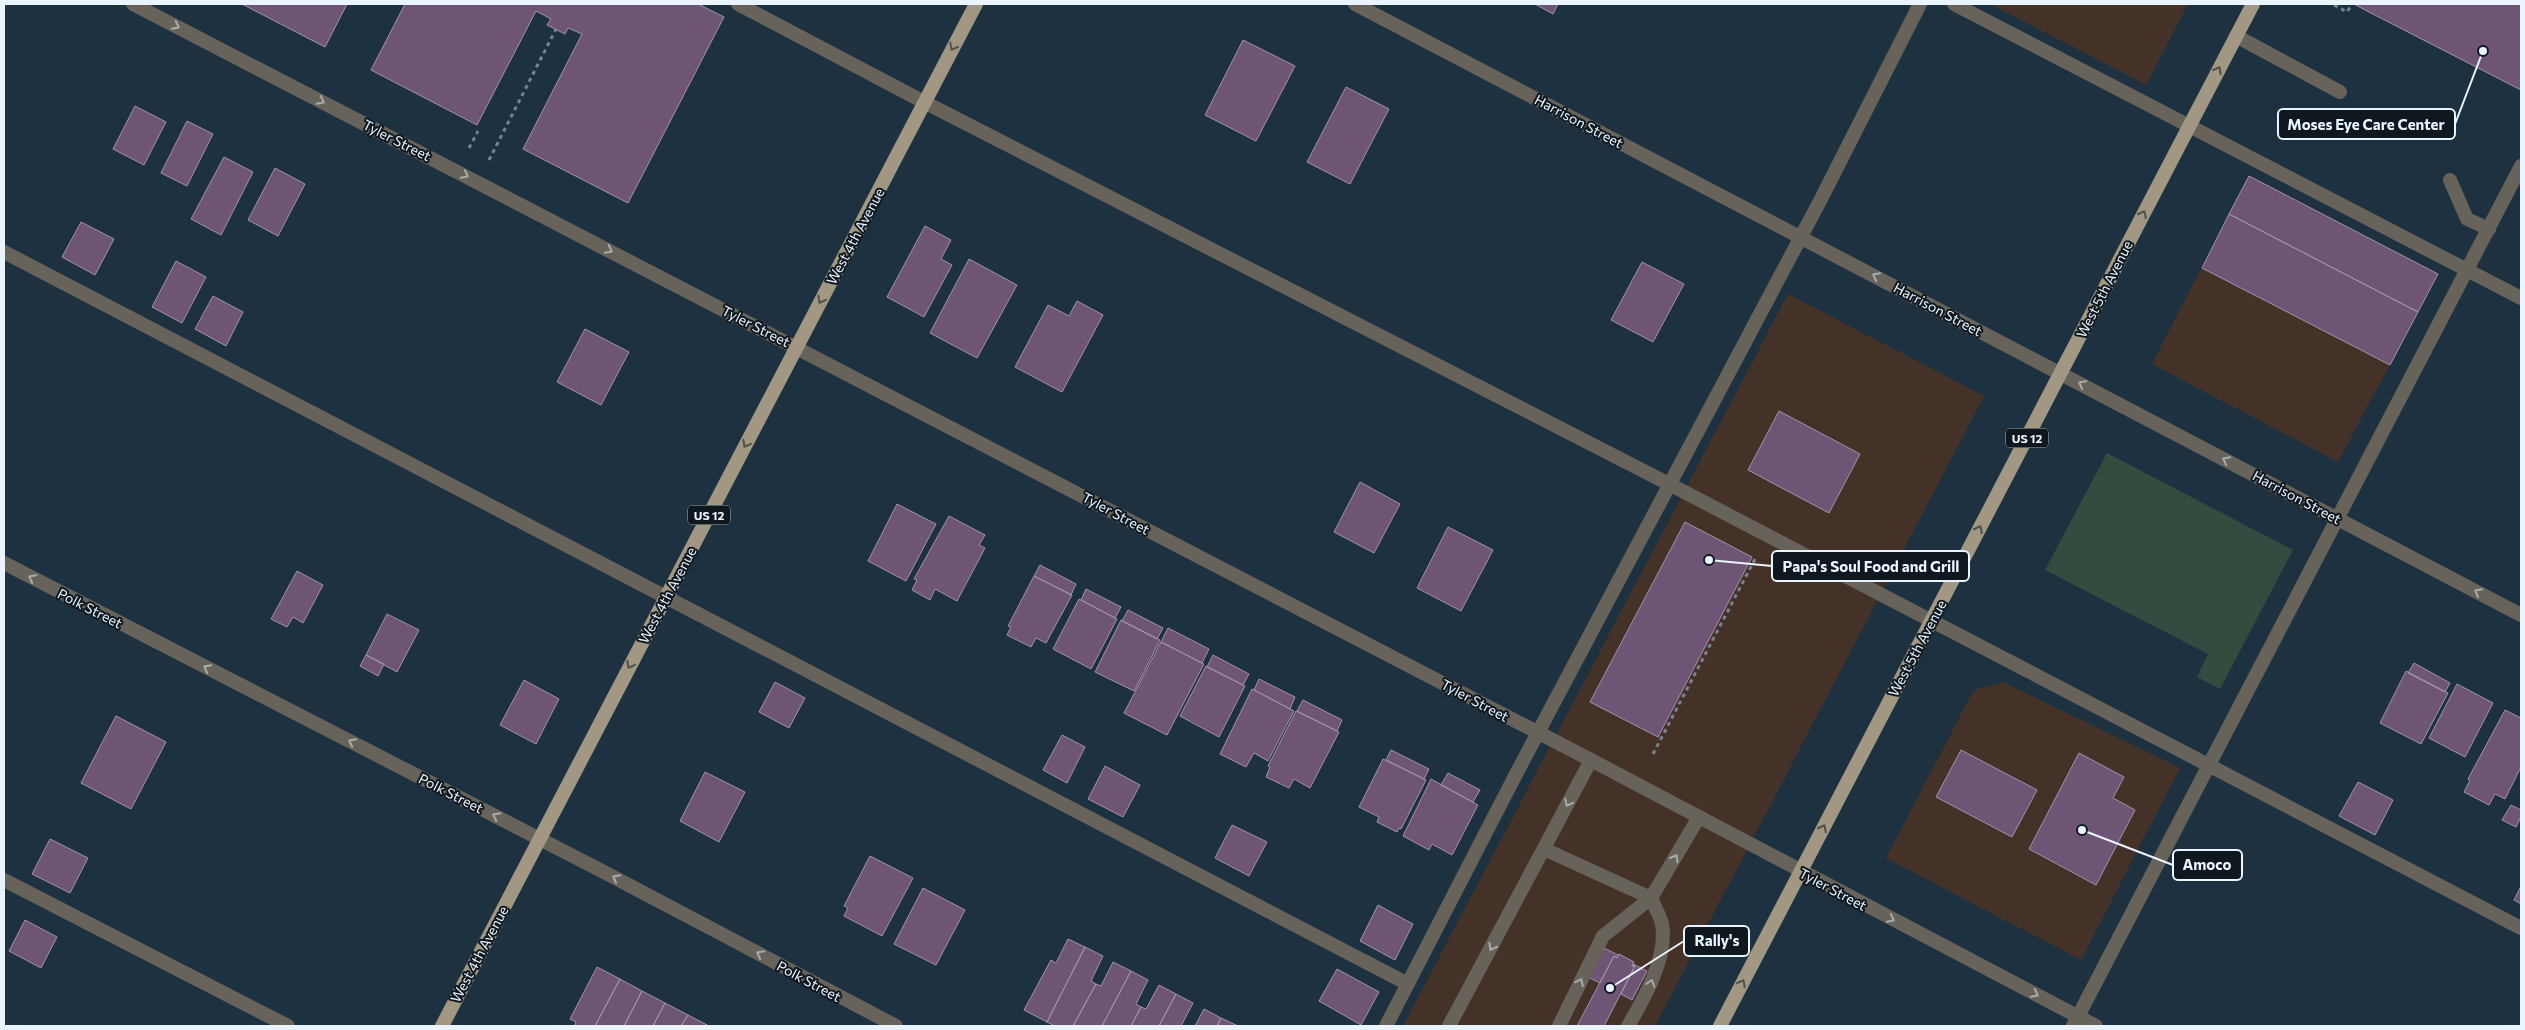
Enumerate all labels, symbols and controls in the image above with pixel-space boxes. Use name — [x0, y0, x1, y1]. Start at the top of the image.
one-way arrow — [171, 20, 180, 30]
one-way arrow — [949, 42, 959, 51]
one-way arrow — [2212, 66, 2222, 75]
street label: Harrison Street — [1532, 91, 1626, 152]
one-way arrow — [315, 95, 324, 105]
callout: Moses Eye Care Center — [2278, 109, 2455, 139]
text: Moses Eye Care Center — [2287, 115, 2445, 133]
street label: Tyler Street — [360, 116, 434, 165]
one-way arrow — [460, 169, 469, 179]
street label: West 4th Avenue — [822, 185, 888, 287]
one-way arrow — [2137, 210, 2147, 219]
street label: West 5th Avenue — [2072, 238, 2136, 340]
one-way arrow — [604, 244, 613, 254]
one-way arrow — [1872, 272, 1881, 282]
street label: Harrison Street — [1891, 279, 1985, 340]
one-way arrow — [817, 294, 827, 303]
street label: Tyler Street — [719, 302, 793, 351]
one-way arrow — [2078, 380, 2087, 390]
road number: US 12 — [2006, 428, 2048, 448]
one-way arrow — [742, 438, 752, 447]
one-way arrow — [2222, 456, 2231, 466]
street label: Harrison Street — [2250, 467, 2344, 528]
street label: Tyler Street — [1079, 488, 1153, 538]
road number: US 12 — [688, 506, 730, 524]
one-way arrow — [1973, 525, 1983, 534]
street label: West 4th Avenue — [634, 544, 700, 646]
callout: Papa's Soul Food and Grill — [1772, 551, 1969, 581]
text: Papa's Soul Food and Grill — [1783, 557, 1959, 575]
one-way arrow — [28, 574, 37, 584]
street label: Polk Street — [55, 584, 125, 632]
one-way arrow — [2474, 588, 2483, 598]
street label: West 5th Avenue — [1884, 597, 1950, 699]
one-way arrow — [626, 660, 636, 669]
one-way arrow — [203, 664, 212, 674]
street label: Tyler Street — [1438, 675, 1512, 725]
one-way arrow — [348, 738, 357, 748]
street label: Polk Street — [416, 769, 486, 817]
one-way arrow — [1564, 798, 1574, 807]
one-way arrow — [493, 812, 502, 822]
one-way arrow — [1817, 824, 1827, 833]
callout: Amoco — [2173, 850, 2242, 880]
one-way arrow — [1668, 854, 1678, 863]
text: Amoco — [2182, 855, 2232, 873]
street label: Tyler Street — [1796, 864, 1870, 914]
one-way arrow — [612, 874, 621, 884]
street label: West 4th Avenue — [446, 903, 512, 1005]
one-way arrow — [1886, 913, 1895, 923]
callout: Rally's — [1684, 926, 1749, 956]
text: Rally's — [1695, 931, 1739, 949]
one-way arrow — [1488, 942, 1498, 951]
one-way arrow — [756, 950, 765, 960]
street label: Polk Street — [774, 957, 844, 1005]
one-way arrow — [1574, 979, 1584, 988]
one-way arrow — [1645, 979, 1655, 988]
one-way arrow — [1736, 979, 1746, 988]
one-way arrow — [2029, 988, 2038, 998]

